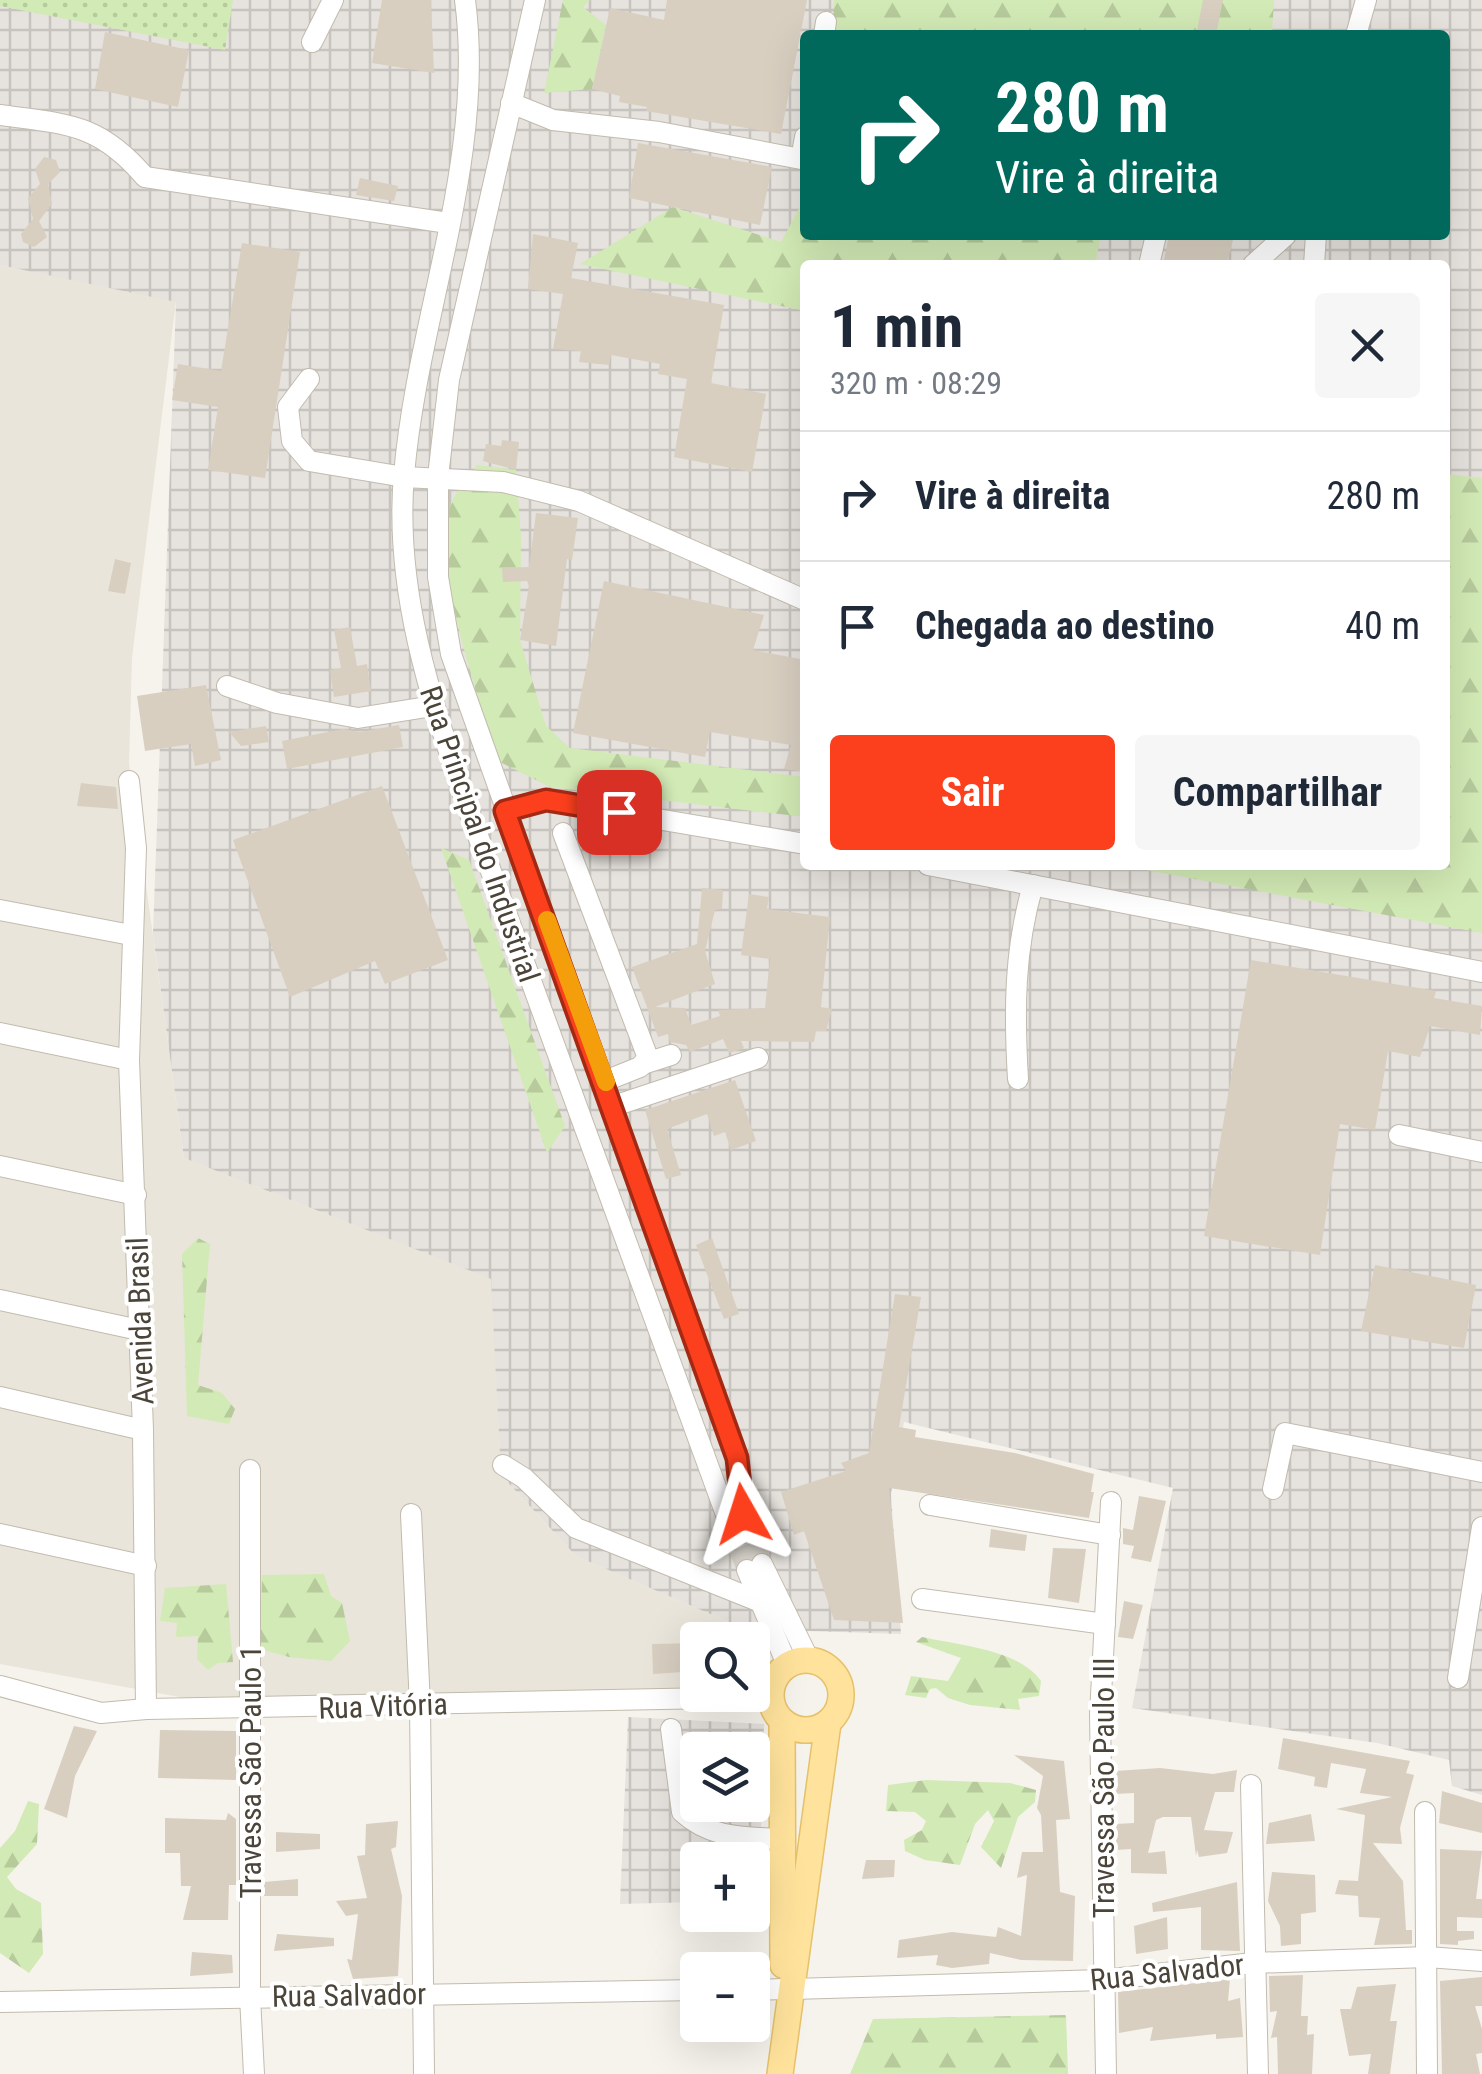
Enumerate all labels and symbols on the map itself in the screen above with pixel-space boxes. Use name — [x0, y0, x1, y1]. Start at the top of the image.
street label: Rua Principal do Industrial — [413, 681, 547, 987]
pin — [577, 770, 662, 855]
street label: Avenida Brasil — [120, 1237, 160, 1405]
position arrow — [691, 1462, 795, 1566]
street label: Travessa São Paulo 1 — [233, 1645, 268, 1899]
street label: Travessa São Paulo III — [1086, 1657, 1121, 1919]
street label: Rua Vitória — [318, 1686, 448, 1726]
street label: Rua Salvador — [1088, 1947, 1246, 1997]
street label: Rua Salvador — [271, 1976, 427, 2014]

